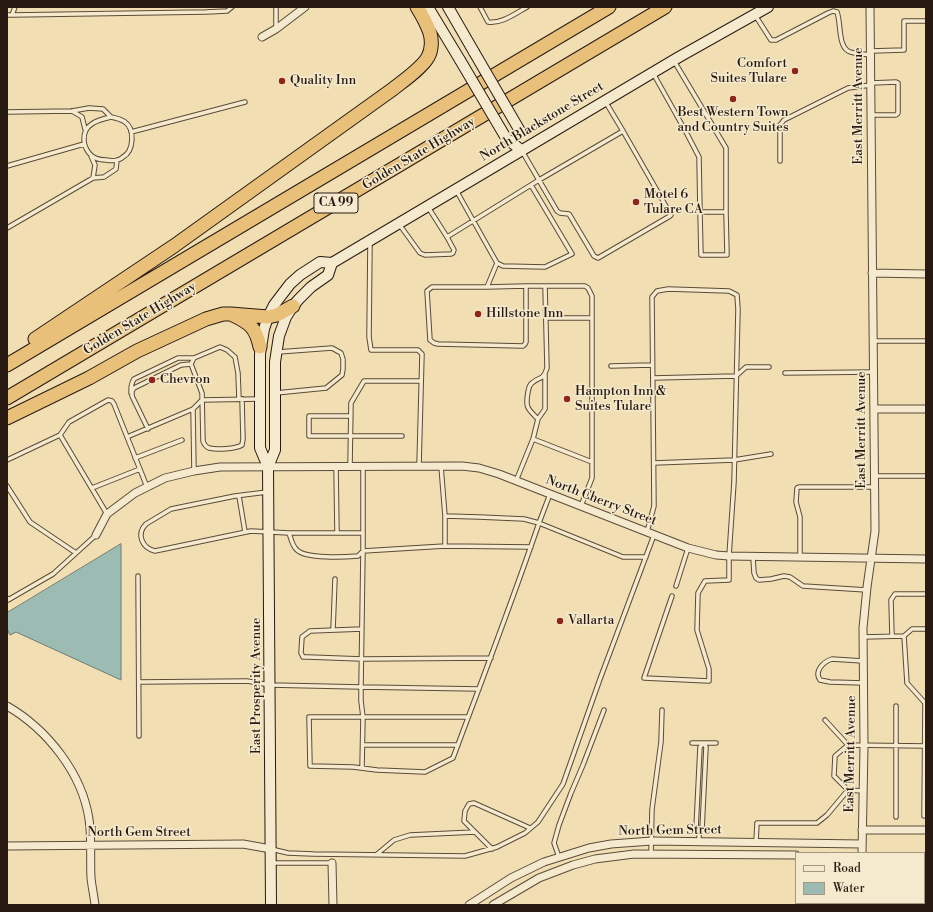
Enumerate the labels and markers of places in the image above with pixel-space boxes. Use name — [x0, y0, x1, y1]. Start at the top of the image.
place label: Comfort Suites Tulare — [711, 56, 787, 87]
marker: Comfort Suites Tulare — [790, 66, 800, 76]
place label: Quality Inn — [290, 73, 356, 89]
marker: Quality Inn — [277, 76, 287, 86]
marker: Best Western Town and Country Suites — [728, 94, 738, 104]
place label: Best Western Town and Country Suites — [677, 105, 789, 136]
place label: Motel 6 Tulare CA — [644, 187, 703, 218]
marker: Motel 6 Tulare CA — [631, 197, 641, 207]
place label: Hillstone Inn — [486, 306, 563, 322]
marker: Hillstone Inn — [473, 309, 483, 319]
place label: Chevron — [160, 372, 210, 388]
marker: Chevron — [147, 375, 157, 385]
place label: Hampton Inn & Suites Tulare — [575, 384, 667, 415]
marker: Hampton Inn & Suites Tulare — [562, 394, 572, 404]
place label: Vallarta — [568, 613, 614, 629]
marker: Vallarta — [555, 616, 565, 626]

